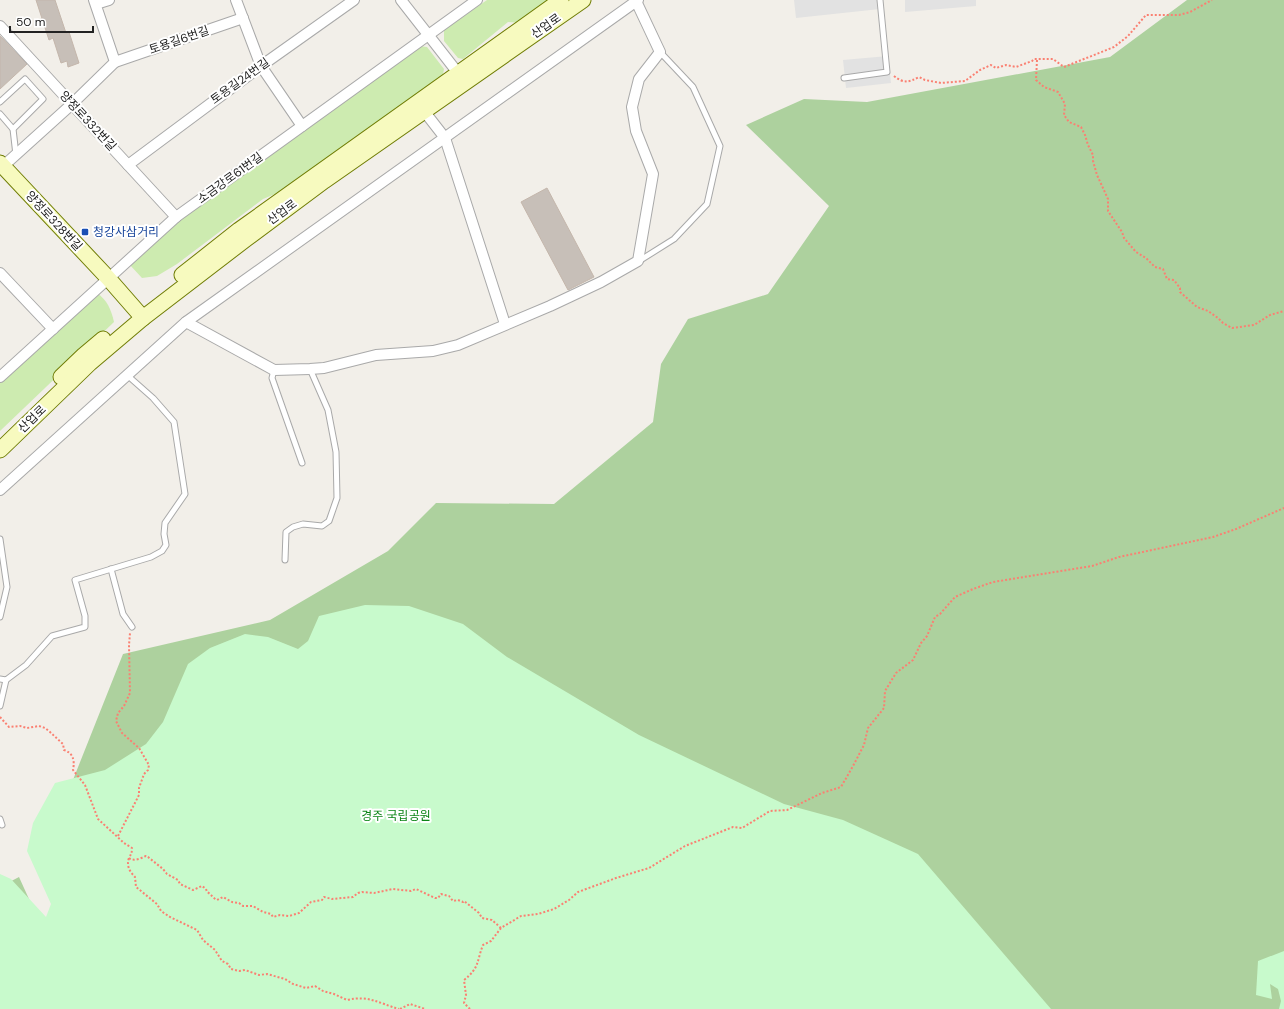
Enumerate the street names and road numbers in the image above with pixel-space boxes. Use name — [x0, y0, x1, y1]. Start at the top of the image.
street label: 산업로 — [528, 10, 564, 42]
street label: 토용길6번길 — [147, 22, 211, 58]
street label: 토용길24번길 — [207, 54, 273, 108]
street label: 양정로332번길 — [56, 88, 120, 154]
street label: 소금강로61번길 — [194, 149, 266, 207]
street label: 양정로328번길 — [22, 188, 86, 254]
street label: 산업로 — [264, 196, 300, 228]
street label: 산업로 — [15, 402, 49, 436]

